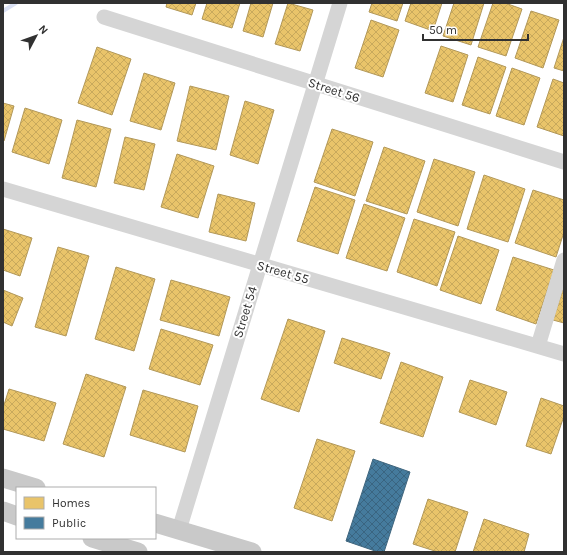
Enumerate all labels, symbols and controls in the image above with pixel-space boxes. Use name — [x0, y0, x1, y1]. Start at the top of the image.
north arrow — [16, 16, 56, 56]
scale bar — [423, 16, 528, 42]
text: N — [36, 23, 51, 37]
text: 50 m — [429, 23, 457, 37]
street label: Street 56 — [306, 75, 362, 105]
street label: Street 55 — [255, 257, 311, 287]
street label: Street 54 — [230, 284, 260, 340]
legend — [16, 487, 156, 539]
text: Homes — [52, 496, 90, 510]
text: Public — [52, 516, 86, 530]

